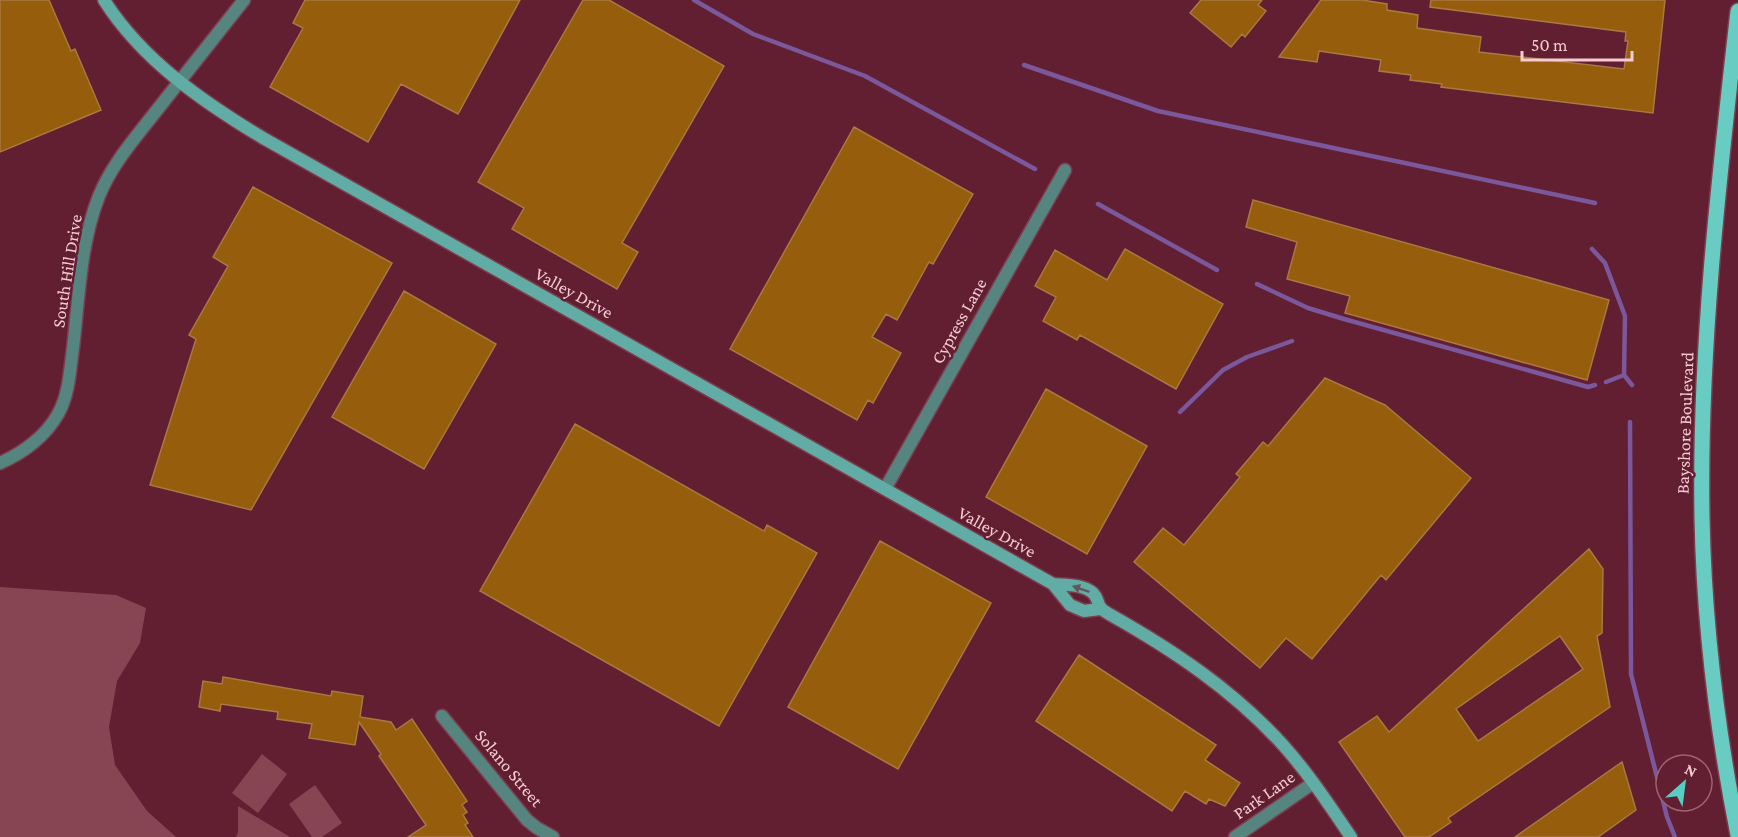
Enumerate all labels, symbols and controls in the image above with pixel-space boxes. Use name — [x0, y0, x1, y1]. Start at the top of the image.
scale bar — [1522, 24, 1632, 62]
text: 50 m — [1531, 35, 1568, 55]
street label: South Hill Drive — [48, 213, 86, 329]
street label: Valley Drive — [532, 263, 617, 323]
street label: Cypress Lane — [927, 275, 991, 367]
street label: Bayshore Boulevard — [1673, 351, 1697, 494]
street label: Valley Drive — [955, 502, 1040, 562]
one-way arrow — [1072, 584, 1090, 594]
street label: Solano Street — [471, 725, 548, 811]
north arrow — [1654, 753, 1714, 813]
text: N — [1682, 760, 1700, 780]
street label: Park Lane — [1229, 767, 1299, 823]

